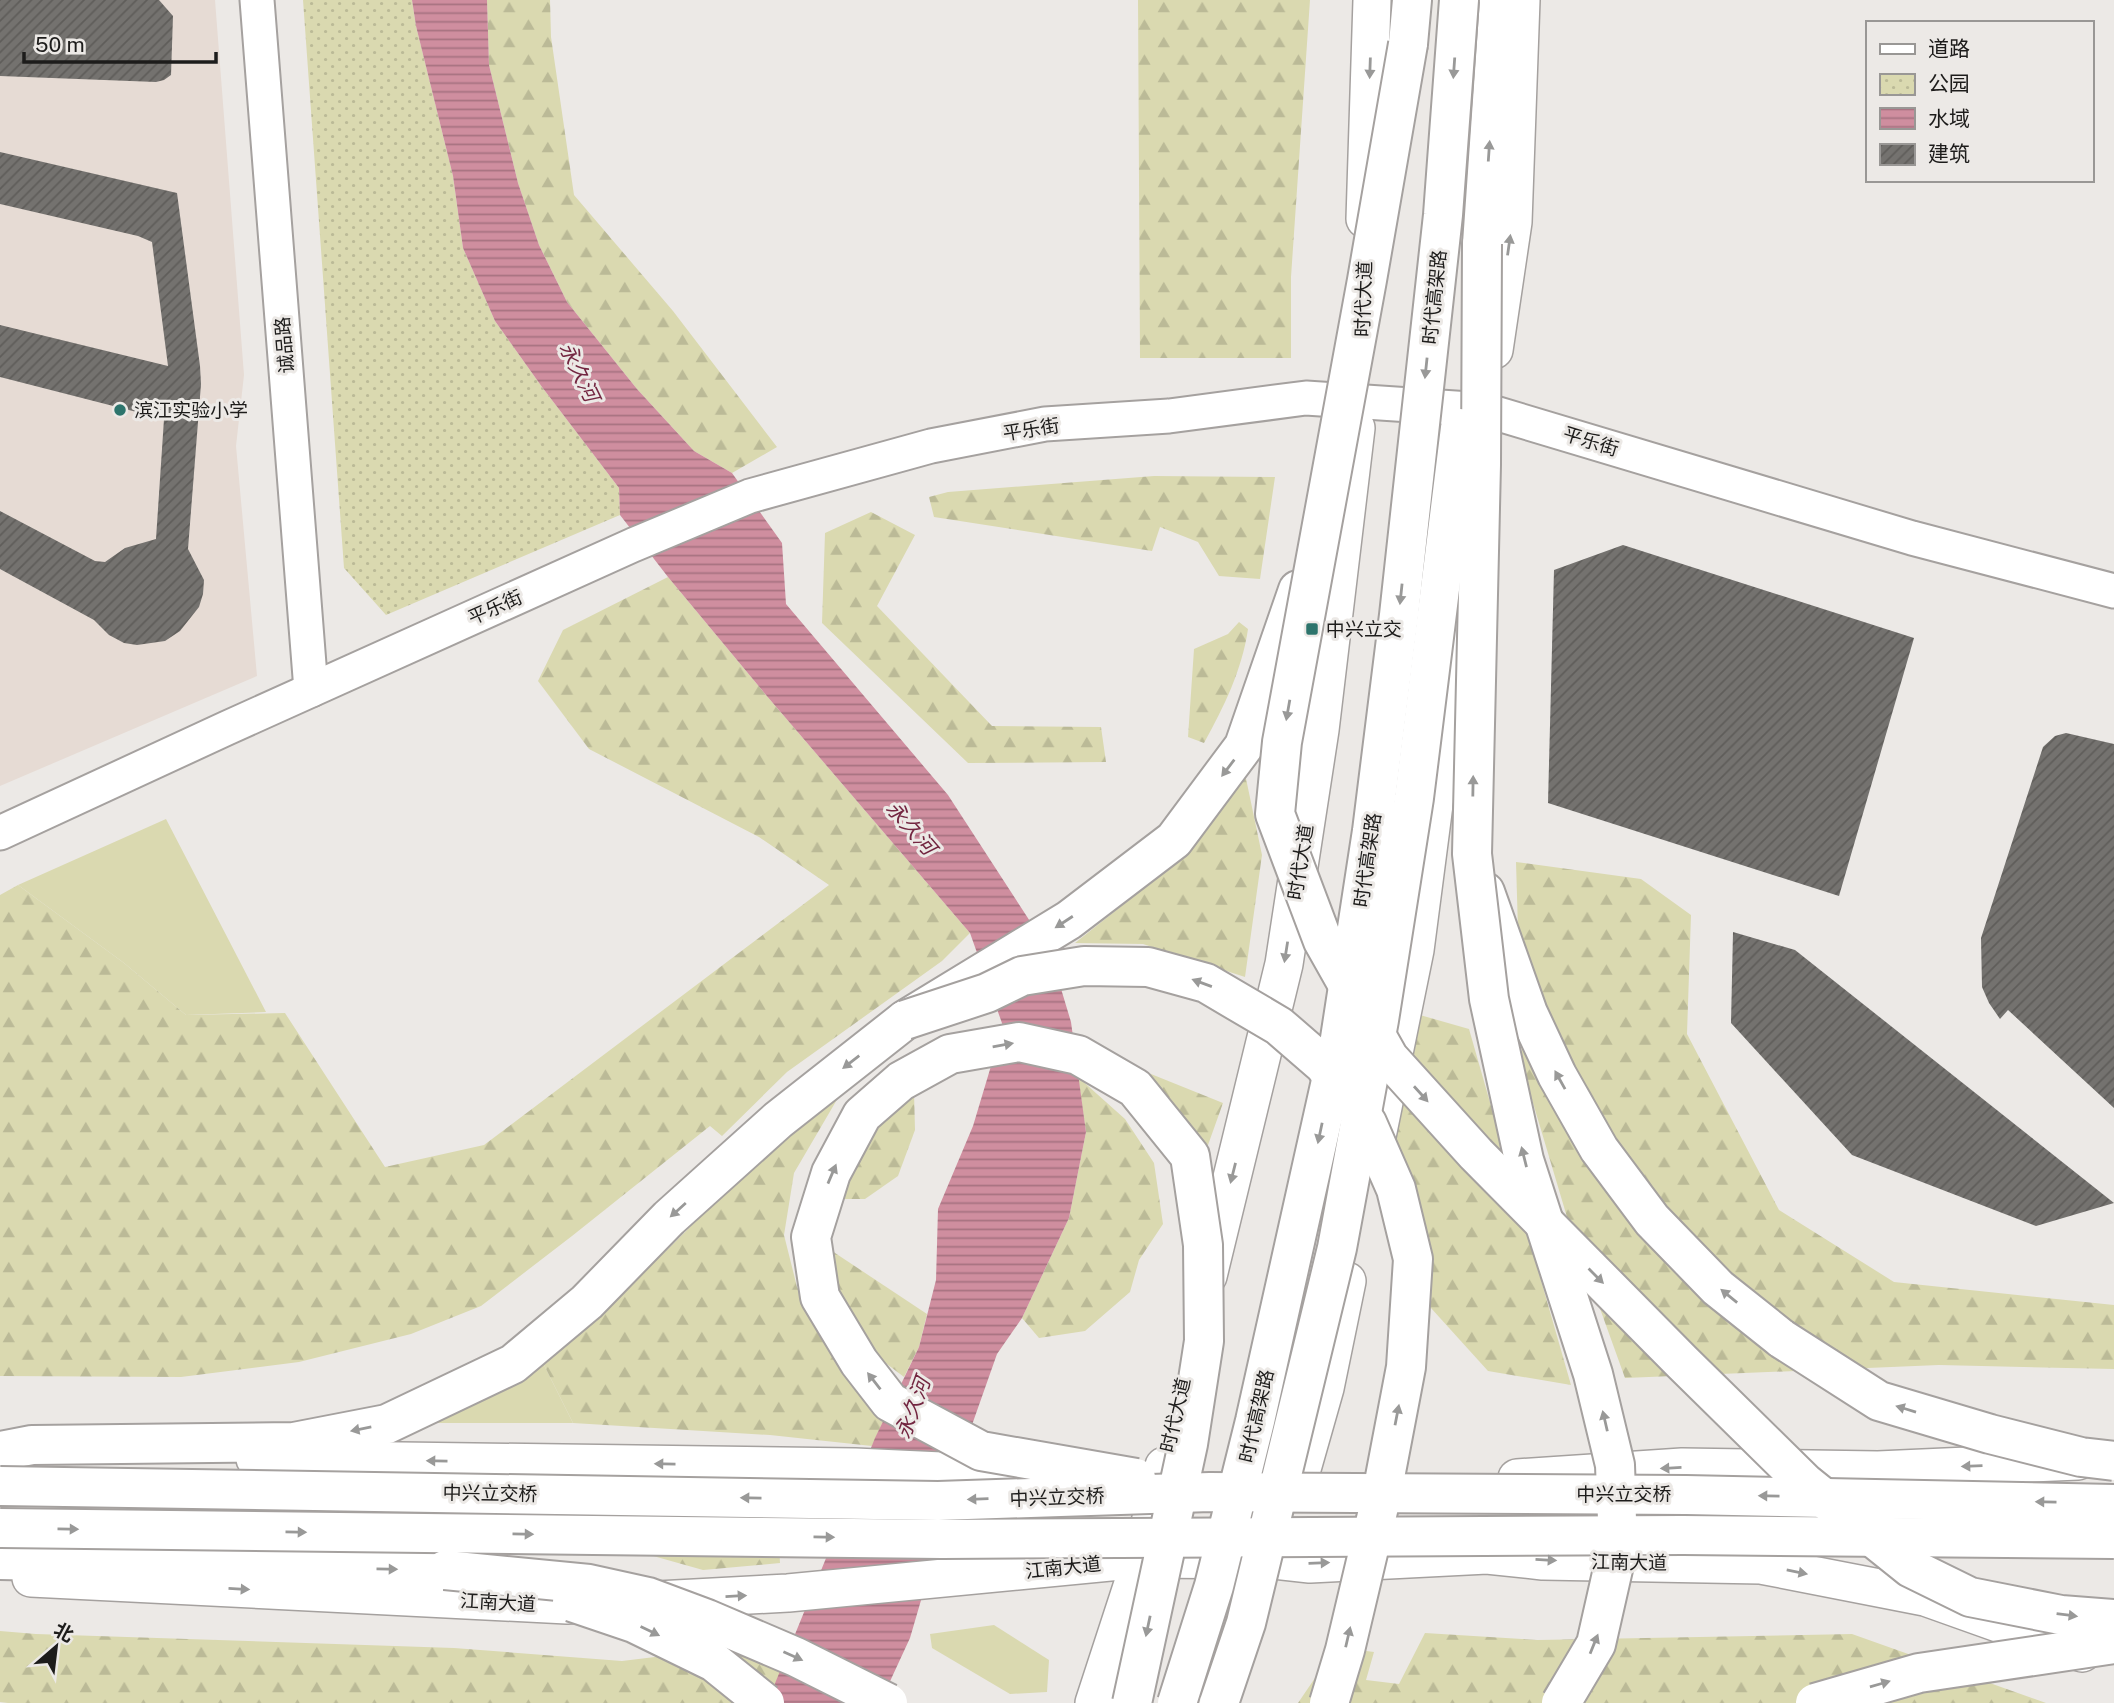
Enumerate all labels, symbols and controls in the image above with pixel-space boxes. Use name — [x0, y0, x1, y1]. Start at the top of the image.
scale bar — [24, 21, 217, 65]
legend — [1866, 21, 2093, 182]
text: 50 m — [35, 32, 85, 57]
text: 道路 — [1928, 36, 1970, 61]
one-way arrow — [1364, 57, 1376, 79]
one-way arrow — [1448, 57, 1459, 79]
text: 公园 — [1928, 71, 1970, 96]
text: 水域 — [1928, 106, 1970, 131]
one-way arrow — [1484, 140, 1495, 162]
text: 建筑 — [1928, 141, 1970, 166]
one-way arrow — [1504, 234, 1515, 256]
street label: 时代高架路 — [1418, 249, 1450, 345]
street label: 时代大道 — [1351, 261, 1375, 337]
street label: 诚品路 — [271, 316, 297, 374]
water label: 永久河 — [554, 338, 606, 409]
one-way arrow — [1421, 357, 1432, 379]
place label: 滨江实验小学 — [134, 399, 248, 421]
marker: 滨江实验小学 — [112, 402, 128, 418]
street label: 平乐街 — [1001, 414, 1061, 444]
street label: 平乐街 — [1561, 422, 1621, 460]
one-way arrow — [1396, 583, 1407, 605]
street label: 平乐街 — [464, 585, 526, 629]
place label: 中兴立交 — [1326, 618, 1402, 640]
marker: 中兴立交 — [1304, 621, 1320, 637]
one-way arrow — [1282, 699, 1293, 721]
one-way arrow — [1221, 759, 1235, 777]
one-way arrow — [1468, 775, 1479, 797]
water label: 永久河 — [881, 796, 944, 863]
street label: 时代高架路 — [1349, 811, 1385, 909]
street label: 时代大道 — [1283, 823, 1317, 901]
one-way arrow — [1055, 916, 1074, 929]
one-way arrow — [1280, 941, 1291, 963]
one-way arrow — [1191, 977, 1212, 988]
one-way arrow — [992, 1039, 1014, 1050]
one-way arrow — [843, 1055, 861, 1070]
one-way arrow — [1554, 1070, 1566, 1090]
one-way arrow — [1413, 1085, 1429, 1102]
one-way arrow — [1314, 1122, 1325, 1144]
one-way arrow — [1518, 1146, 1529, 1168]
one-way arrow — [1227, 1162, 1238, 1184]
one-way arrow — [826, 1164, 838, 1184]
one-way arrow — [670, 1201, 687, 1217]
one-way arrow — [1587, 1267, 1604, 1283]
one-way arrow — [1721, 1289, 1739, 1304]
street label: 时代高架路 — [1235, 1367, 1277, 1465]
water label: 永久河 — [890, 1370, 936, 1442]
one-way arrow — [866, 1373, 881, 1391]
street label: 时代大道 — [1156, 1375, 1194, 1455]
one-way arrow — [1895, 1403, 1916, 1413]
one-way arrow — [1391, 1404, 1402, 1426]
one-way arrow — [1599, 1410, 1610, 1432]
one-way arrow — [350, 1423, 372, 1434]
one-way arrow — [426, 1455, 448, 1467]
one-way arrow — [653, 1458, 675, 1470]
one-way arrow — [1961, 1460, 1983, 1471]
one-way arrow — [1660, 1463, 1682, 1474]
street label: 中兴立交桥 — [442, 1481, 538, 1505]
street label: 中兴立交桥 — [1576, 1483, 1672, 1505]
street label: 中兴立交桥 — [1009, 1484, 1105, 1510]
one-way arrow — [1758, 1491, 1780, 1502]
one-way arrow — [740, 1492, 762, 1503]
one-way arrow — [967, 1494, 989, 1505]
one-way arrow — [2035, 1497, 2057, 1508]
one-way arrow — [57, 1523, 79, 1535]
one-way arrow — [285, 1526, 307, 1537]
one-way arrow — [512, 1528, 534, 1540]
one-way arrow — [813, 1531, 835, 1543]
street label: 江南大道 — [1591, 1550, 1667, 1574]
street label: 江南大道 — [1024, 1552, 1102, 1582]
one-way arrow — [1535, 1555, 1557, 1566]
one-way arrow — [1308, 1557, 1330, 1569]
one-way arrow — [376, 1563, 398, 1574]
one-way arrow — [1786, 1567, 1808, 1578]
one-way arrow — [229, 1584, 251, 1595]
street label: 江南大道 — [459, 1589, 537, 1615]
one-way arrow — [725, 1591, 747, 1602]
one-way arrow — [2056, 1609, 2078, 1620]
north arrow — [21, 1612, 91, 1682]
one-way arrow — [1143, 1615, 1154, 1637]
text: 北 — [50, 1618, 78, 1646]
one-way arrow — [640, 1626, 660, 1637]
one-way arrow — [1343, 1626, 1354, 1648]
one-way arrow — [1589, 1633, 1600, 1654]
one-way arrow — [783, 1651, 804, 1662]
one-way arrow — [1869, 1678, 1891, 1689]

